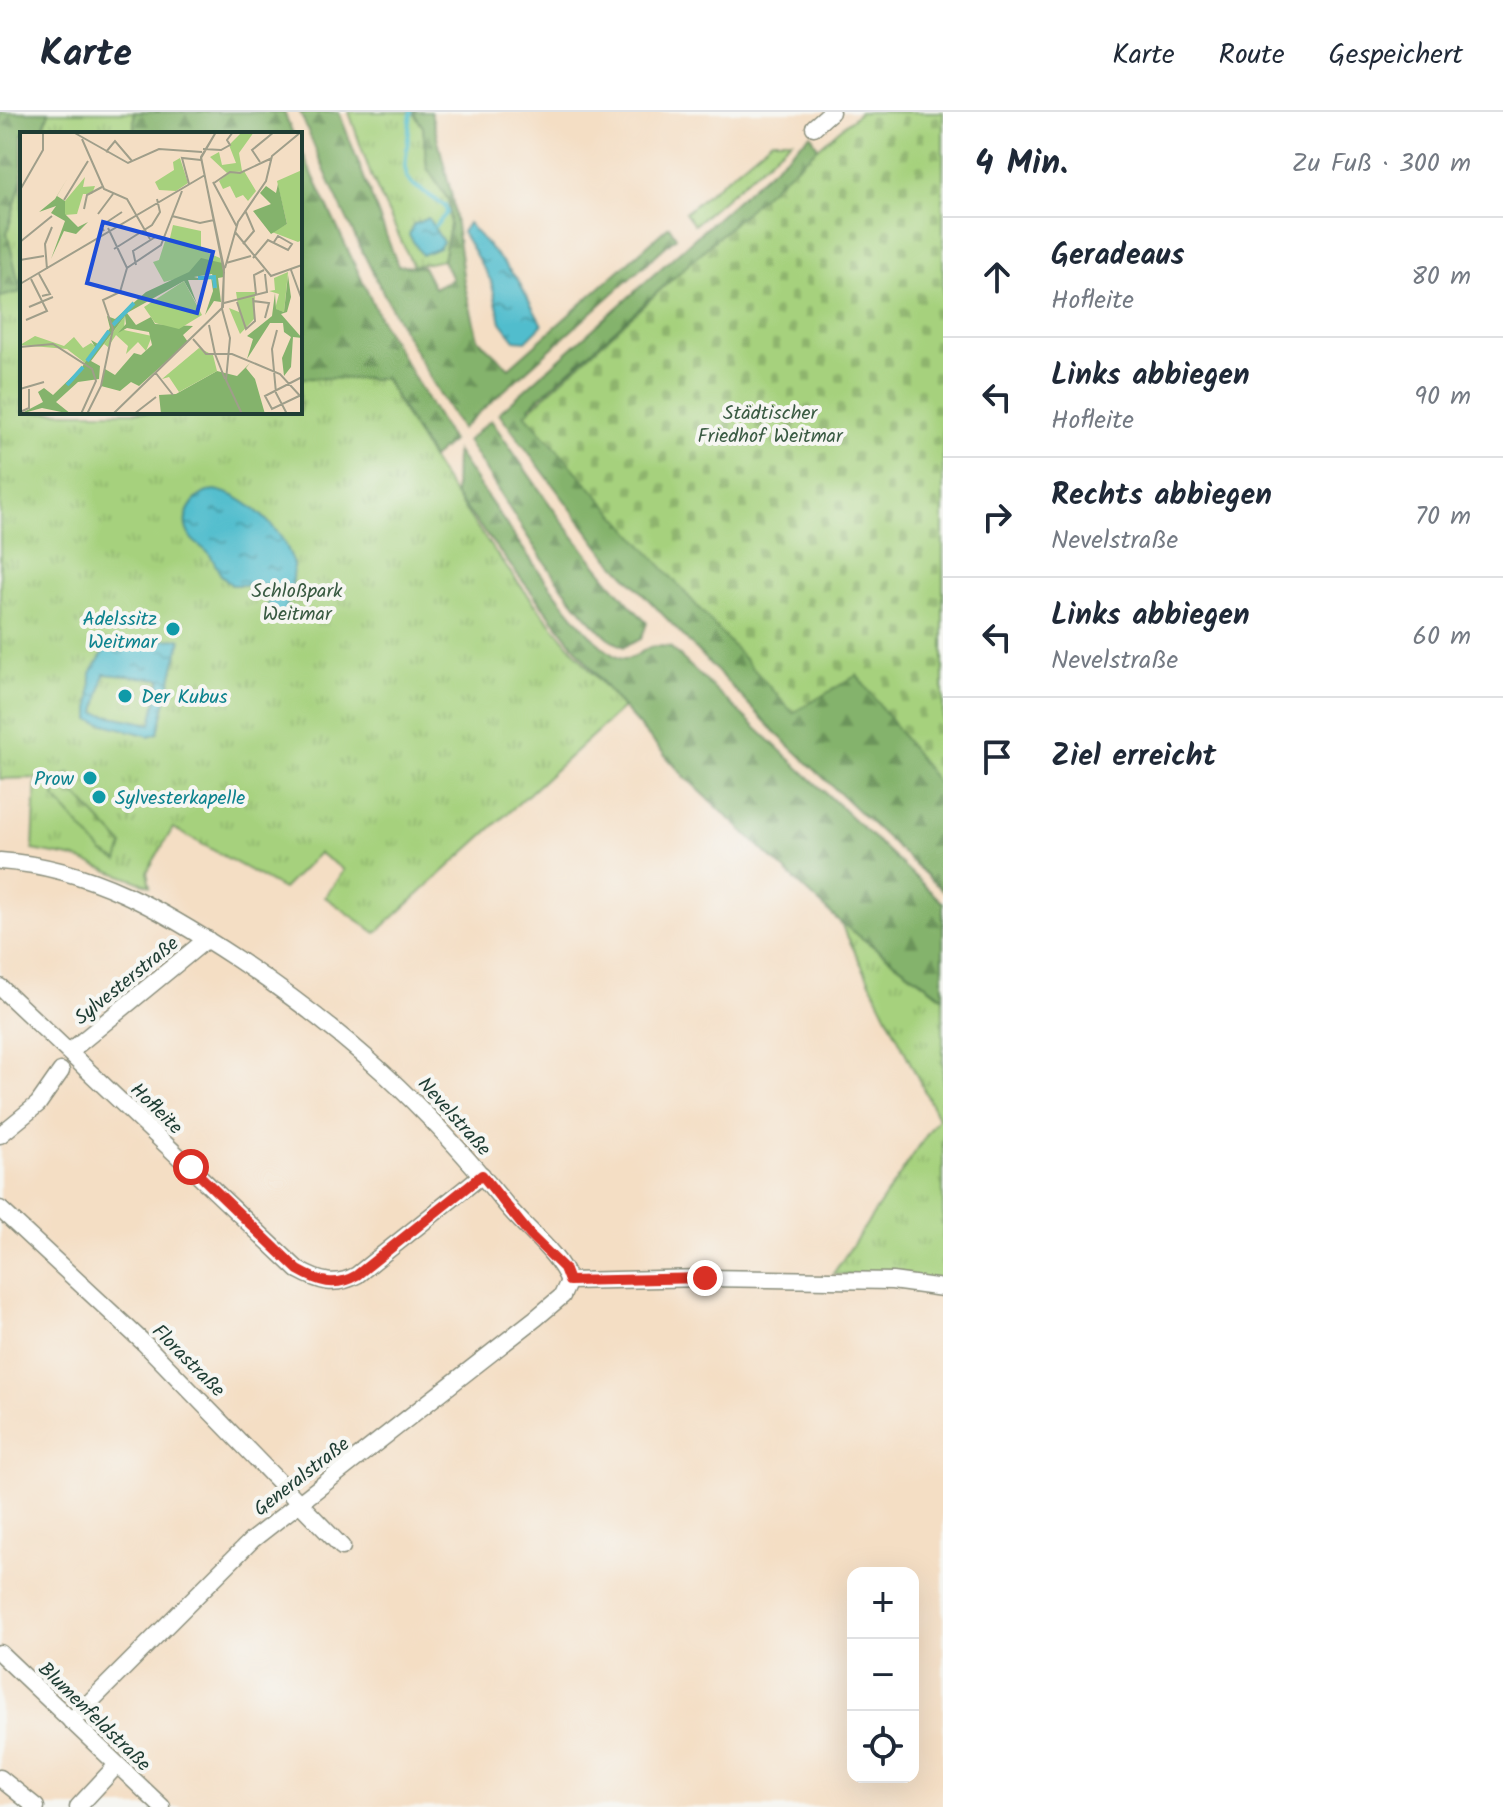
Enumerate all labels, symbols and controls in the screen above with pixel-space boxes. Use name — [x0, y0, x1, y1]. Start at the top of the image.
text: Karte — [40, 25, 132, 85]
text: Karte — [1112, 33, 1175, 78]
text: Route — [1219, 33, 1285, 78]
text: Gespeichert — [1329, 33, 1463, 78]
inset map — [20, 132, 302, 414]
text: 4 Min. — [975, 137, 1068, 191]
text: Zu Fuß · 300 m — [1292, 143, 1471, 185]
text: Geradeaus — [1051, 232, 1184, 280]
icon: ahead — [975, 255, 1019, 299]
text: 80 m — [1411, 256, 1471, 298]
text: Hofleite — [1051, 280, 1134, 322]
text: Links abbiegen — [1051, 352, 1250, 400]
icon: left — [975, 375, 1019, 419]
text: 90 m — [1414, 376, 1471, 418]
park label: Städtischer Friedhof Weitmar — [697, 398, 844, 453]
text: Hofleite — [1051, 400, 1134, 442]
text: Rechts abbiegen — [1051, 472, 1272, 520]
icon: right — [975, 495, 1019, 539]
text: 70 m — [1415, 496, 1471, 538]
text: Nevelstraße — [1051, 520, 1178, 562]
park label: Schloßpark Weitmar — [252, 576, 343, 631]
text: Links abbiegen — [1051, 592, 1250, 640]
place label: Adelssitz Weitmar — [83, 604, 158, 659]
icon: left — [975, 615, 1019, 659]
text: 60 m — [1412, 616, 1471, 658]
marker: Adelssitz Weitmar — [164, 620, 182, 638]
text: Nevelstraße — [1051, 640, 1178, 682]
place label: Der Kubus — [141, 682, 228, 714]
marker: Der Kubus — [116, 687, 134, 705]
text: Ziel erreicht — [1051, 733, 1216, 781]
icon: arrive — [975, 735, 1019, 779]
place label: Prow — [34, 764, 75, 796]
marker: Prow — [81, 769, 99, 787]
place label: Sylvesterkapelle — [115, 783, 245, 815]
marker: Sylvesterkapelle — [90, 788, 108, 806]
street label: Sylvesterstraße — [68, 929, 187, 1034]
street label: Nevelstraße — [409, 1070, 498, 1164]
street label: Hofleite — [122, 1076, 190, 1143]
route start — [173, 1149, 209, 1185]
route end — [687, 1260, 723, 1296]
street label: Florastraße — [143, 1317, 232, 1406]
street label: Generalstraße — [247, 1430, 357, 1526]
map controls — [847, 1567, 919, 1783]
button: + — [847, 1567, 919, 1639]
button: − — [847, 1639, 919, 1711]
street label: Blumenfeldstraße — [30, 1655, 158, 1780]
button: locate — [847, 1711, 919, 1783]

